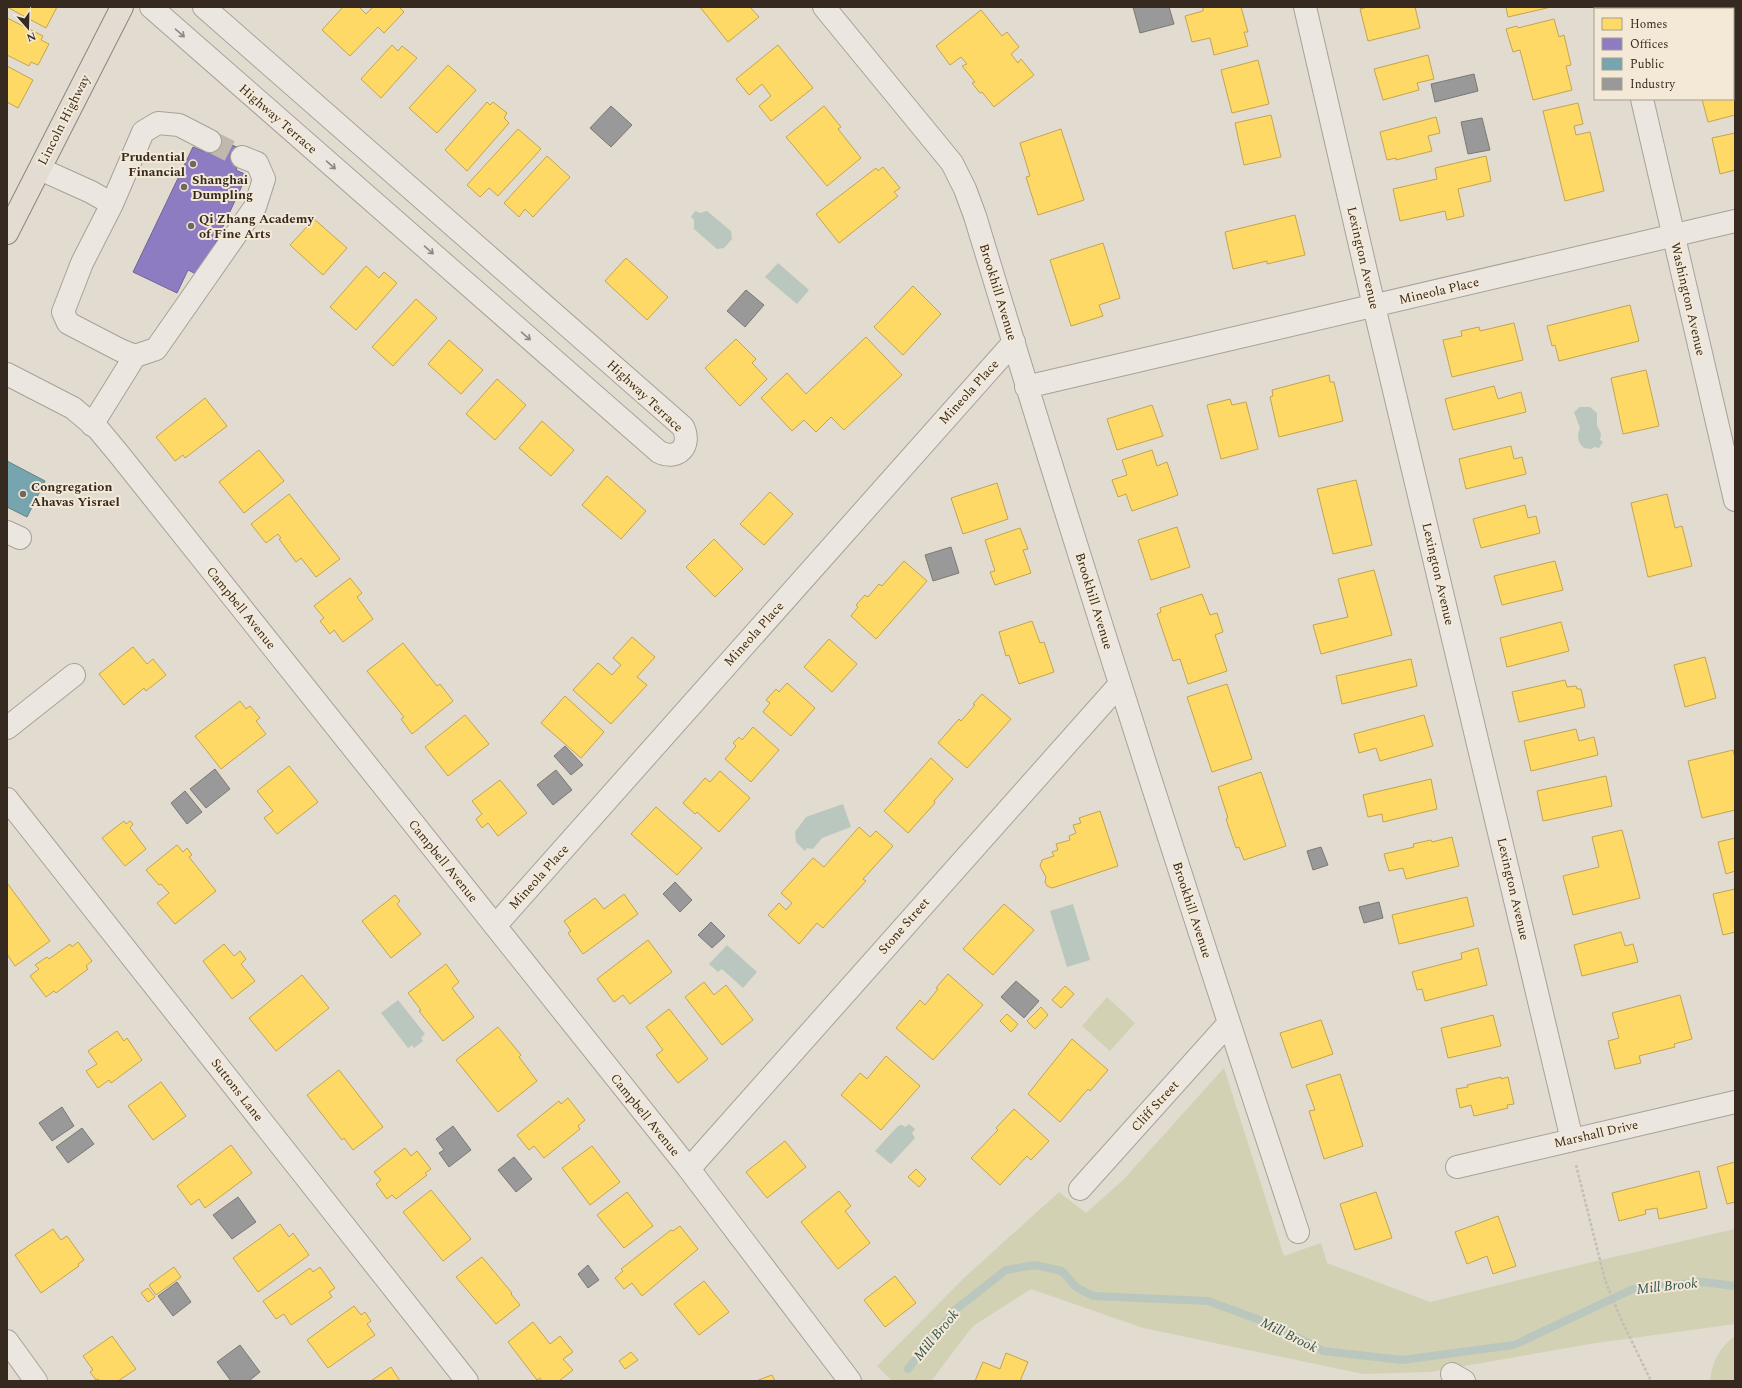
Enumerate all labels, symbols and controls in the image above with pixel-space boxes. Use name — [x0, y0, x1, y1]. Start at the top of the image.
north arrow — [8, 8, 48, 48]
legend — [1594, 8, 1734, 100]
text: Homes — [1630, 15, 1668, 34]
text: N — [24, 27, 38, 46]
one-way arrow — [175, 28, 186, 37]
text: Offices — [1630, 35, 1669, 54]
text: Public — [1630, 55, 1664, 74]
street label: Lincoln Highway — [33, 71, 96, 169]
text: Industry — [1630, 75, 1676, 94]
street label: Highway Terrace — [234, 79, 322, 159]
place label: Prudential Financial — [121, 147, 185, 182]
marker: Prudential Financial — [188, 159, 198, 169]
one-way arrow — [326, 160, 336, 169]
place label: Shanghai Dumpling — [192, 170, 253, 205]
marker: Shanghai Dumpling — [179, 182, 189, 192]
street label: Lexington Avenue — [1341, 205, 1385, 311]
place label: Qi Zhang Academy of Fine Arts — [199, 209, 314, 244]
marker: Qi Zhang Academy of Fine Arts — [186, 221, 196, 231]
street label: Washington Avenue — [1665, 240, 1711, 358]
street label: Brookhill Avenue — [974, 241, 1022, 343]
one-way arrow — [423, 246, 434, 255]
street label: Mineola Place — [1397, 272, 1481, 310]
one-way arrow — [521, 331, 531, 340]
street label: Highway Terrace — [602, 355, 688, 437]
street label: Mineola Place — [934, 355, 1004, 429]
place label: Congregation Ahavas Yisrael — [31, 477, 120, 512]
marker: Congregation Ahavas Yisrael — [18, 489, 28, 499]
street label: Lexington Avenue — [1416, 521, 1460, 627]
street label: Brookhill Avenue — [1070, 550, 1118, 652]
street label: Campbell Avenue — [201, 562, 281, 654]
street label: Mineola Place — [719, 597, 789, 671]
street label: Campbell Avenue — [403, 815, 483, 907]
street label: Lexington Avenue — [1491, 836, 1535, 942]
street label: Mineola Place — [504, 840, 574, 914]
street label: Brookhill Avenue — [1167, 859, 1217, 961]
street label: Stone Street — [874, 893, 935, 959]
street label: Suttons Lane — [206, 1054, 268, 1126]
street label: Campbell Avenue — [605, 1069, 685, 1161]
street label: Cliff Street — [1126, 1075, 1184, 1136]
street label: Marshall Drive — [1552, 1115, 1640, 1153]
water label: Mill Brook — [1635, 1272, 1699, 1300]
water label: Mill Brook — [908, 1304, 964, 1365]
water label: Mill Brook — [1257, 1312, 1322, 1358]

